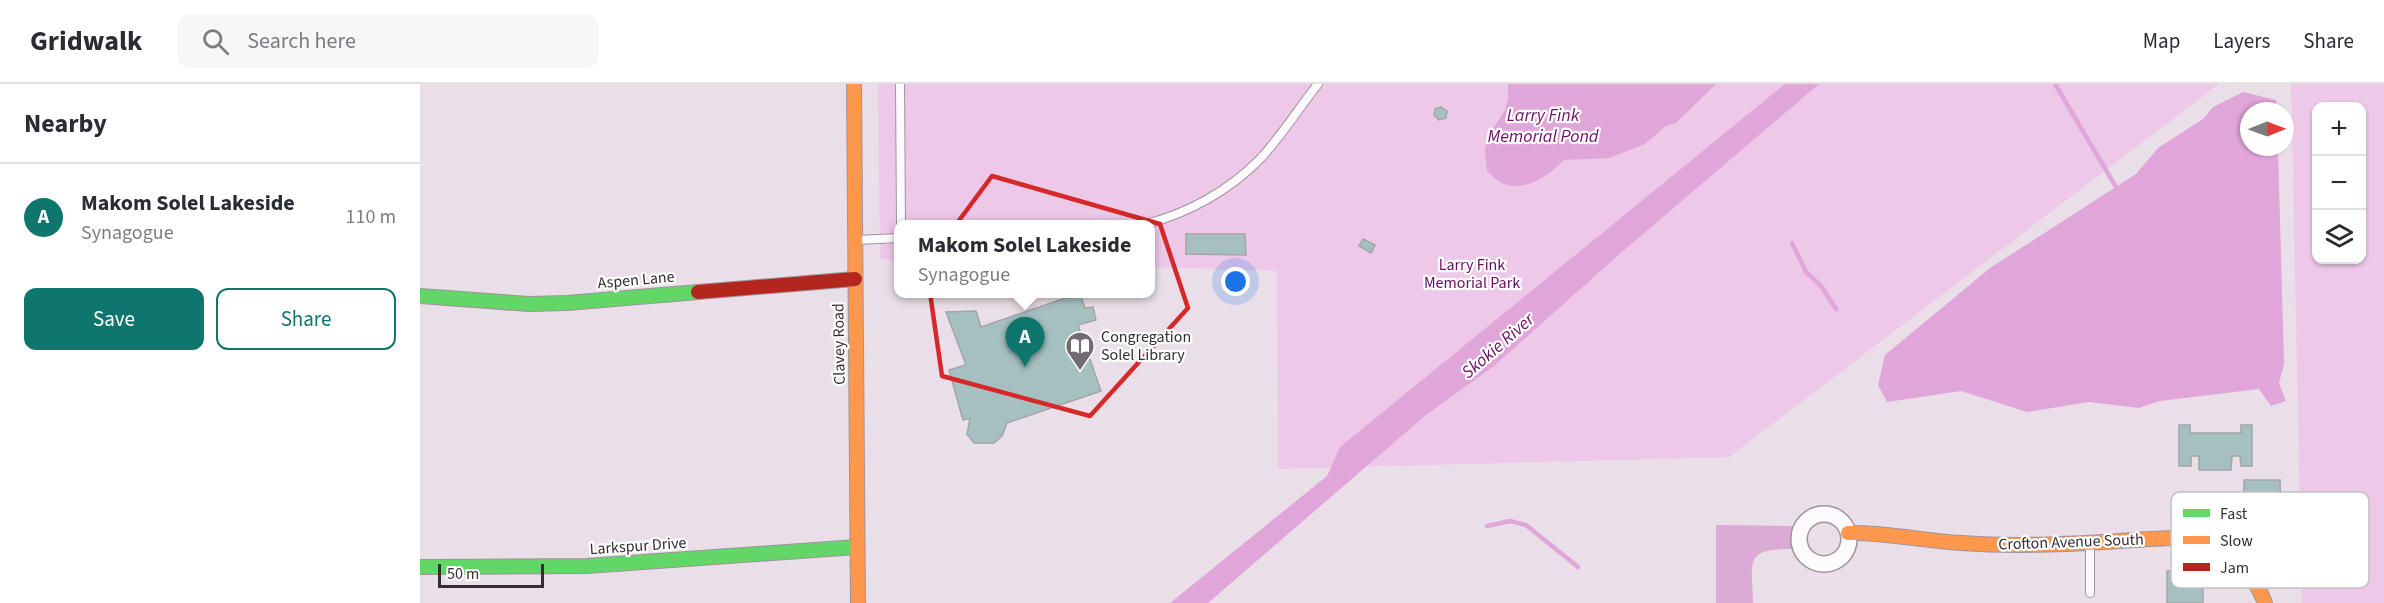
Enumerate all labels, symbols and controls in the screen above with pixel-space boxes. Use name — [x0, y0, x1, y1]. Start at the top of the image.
search box — [178, 14, 598, 68]
text: Gridwalk — [30, 21, 142, 61]
icon: search — [199, 25, 232, 58]
text: Search here — [247, 25, 356, 57]
text: Map — [2143, 26, 2180, 56]
text: Layers — [2213, 26, 2270, 56]
text: Share — [2303, 26, 2354, 56]
north arrow — [2240, 102, 2294, 156]
map controls — [2312, 102, 2366, 264]
button: + — [2312, 102, 2366, 156]
water label: Larry Fink Memorial Pond — [1487, 103, 1599, 149]
text: Nearby — [24, 105, 107, 142]
button: − — [2312, 156, 2366, 210]
text: Makom Solel Lakeside — [81, 187, 295, 219]
text: A — [38, 203, 49, 231]
text: 110 m — [346, 203, 396, 231]
button: layers — [2312, 210, 2366, 264]
text: Synagogue — [81, 219, 174, 247]
popup — [894, 220, 1155, 298]
text: Makom Solel Lakeside — [918, 229, 1131, 261]
park label: Larry Fink Memorial Park — [1424, 254, 1520, 294]
text: Synagogue — [918, 261, 1010, 289]
street label: Aspen Lane — [597, 266, 675, 294]
your location — [1221, 267, 1250, 296]
button: Save — [24, 288, 204, 350]
button: Share — [216, 288, 396, 350]
street label: Clavey Road — [827, 303, 851, 385]
water label: Skokie River — [1456, 307, 1540, 385]
pin: A — [1006, 318, 1044, 367]
place label: Congregation Solel Library — [1101, 326, 1191, 366]
library icon: Congregation Solel Library — [1064, 330, 1096, 372]
legend — [2171, 492, 2369, 588]
text: Fast — [2220, 503, 2248, 525]
street label: Crofton Avenue South — [1998, 528, 2144, 556]
text: Slow — [2220, 530, 2253, 552]
street label: Larkspur Drive — [589, 532, 687, 560]
text: Jam — [2220, 557, 2249, 579]
scale bar — [438, 561, 544, 588]
text: 50 m — [447, 563, 479, 585]

